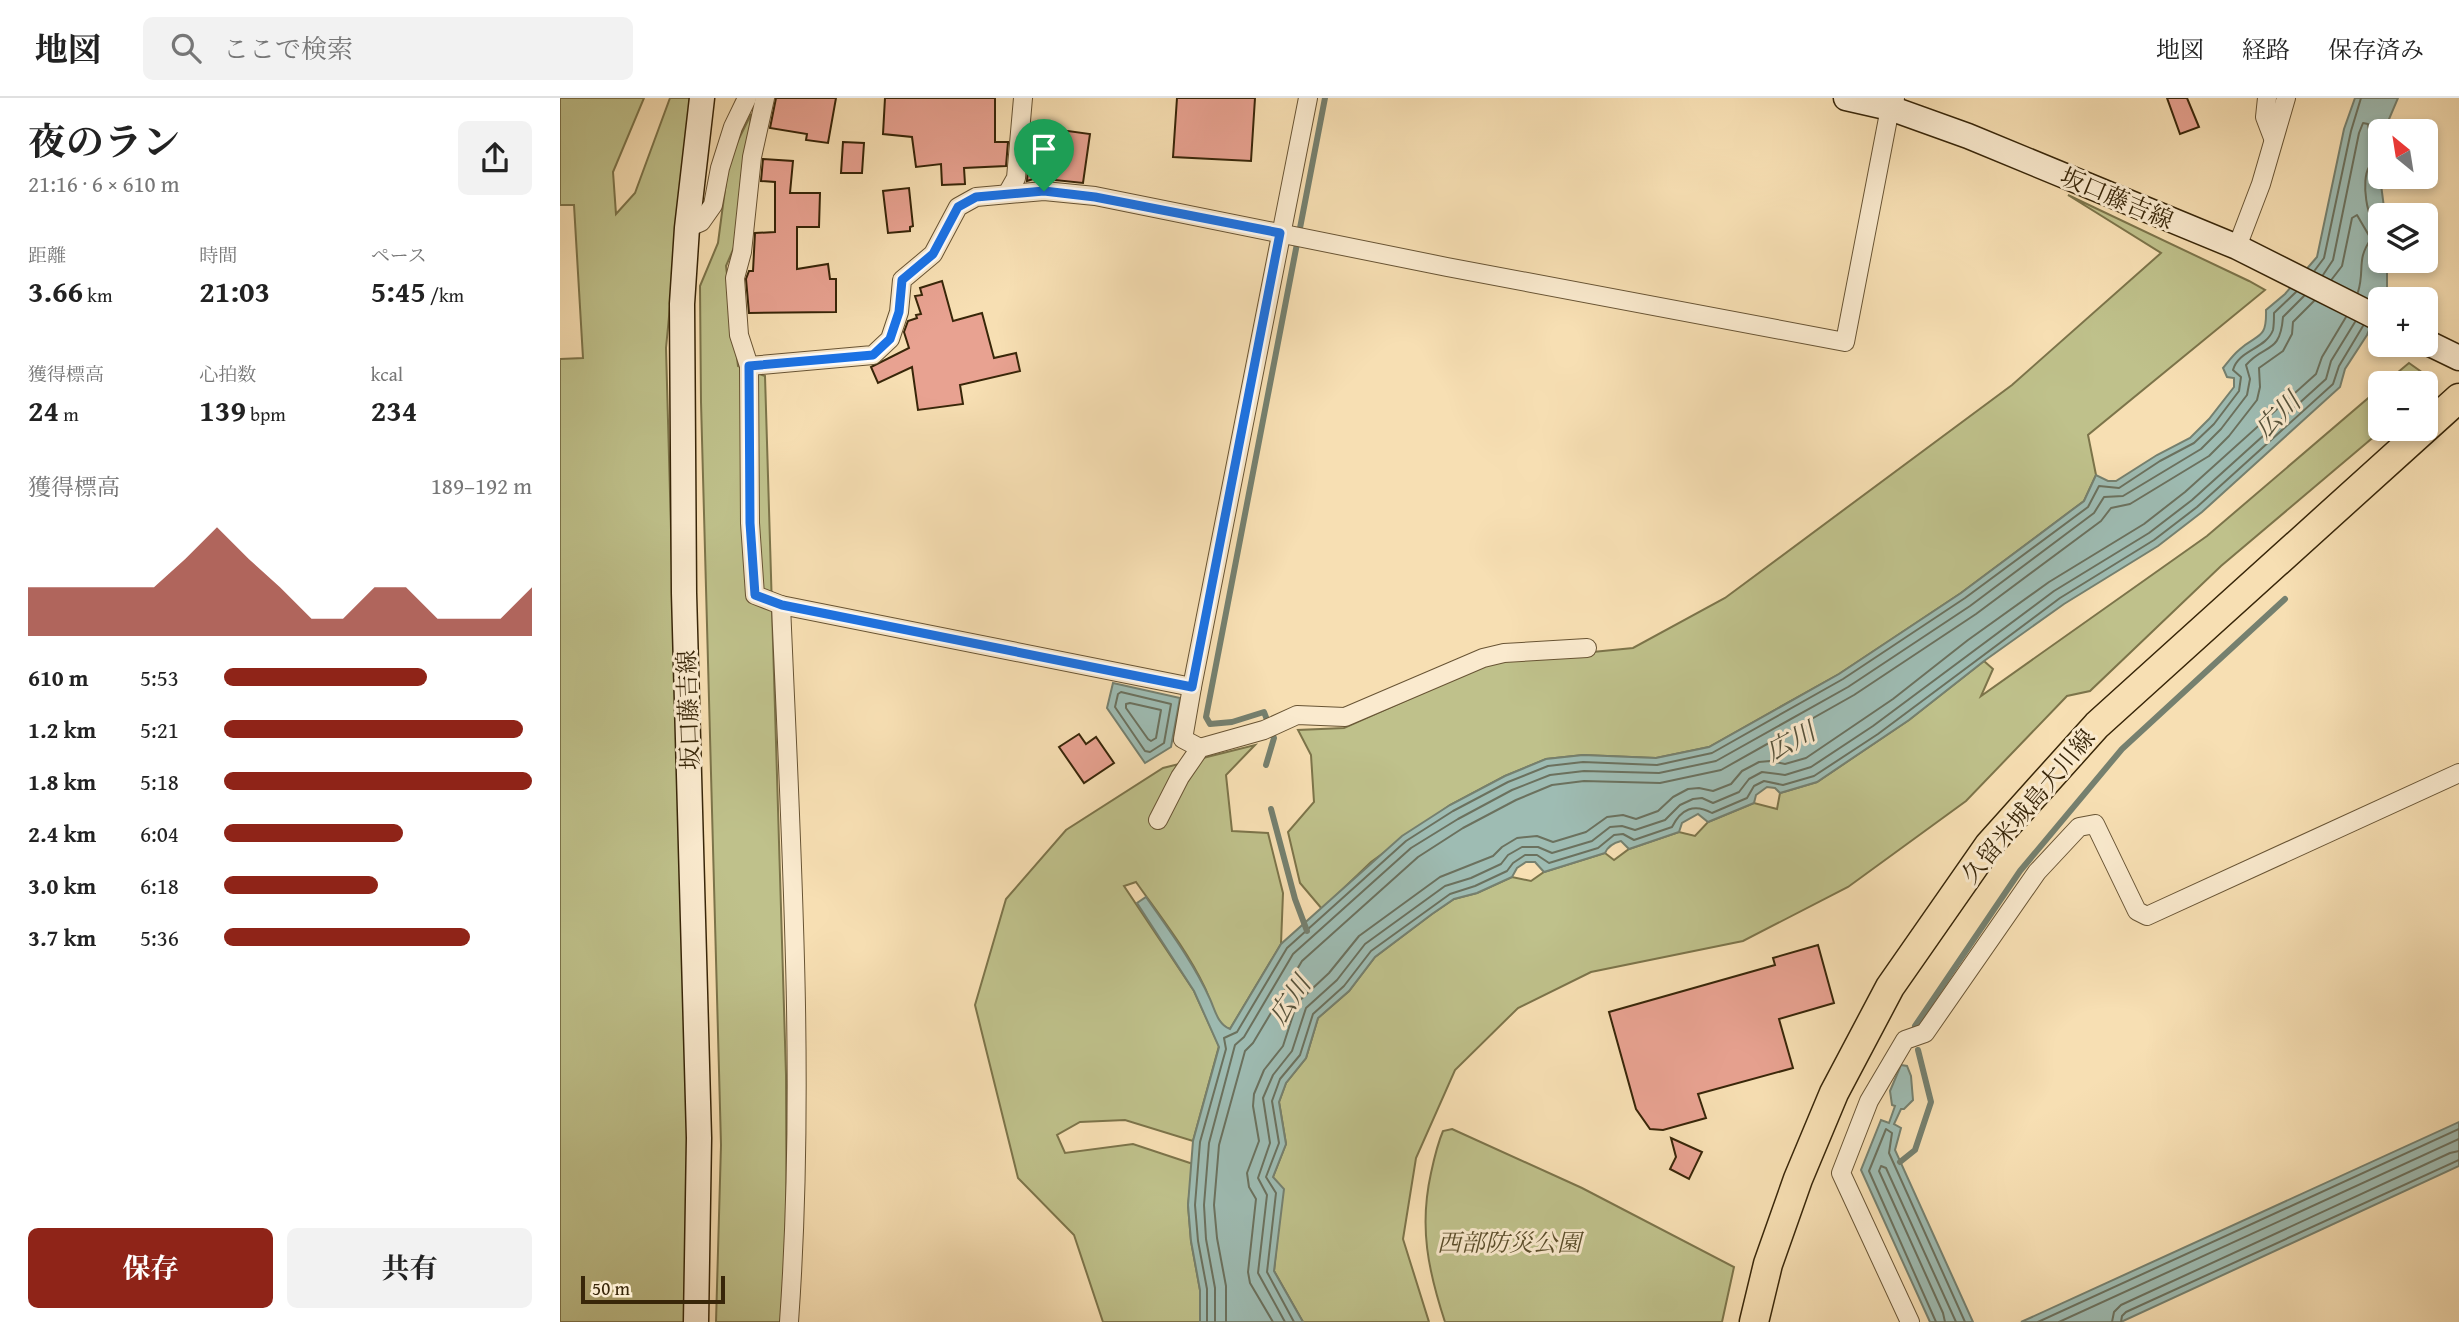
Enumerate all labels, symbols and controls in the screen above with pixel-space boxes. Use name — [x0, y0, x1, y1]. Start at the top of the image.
search box — [143, 17, 633, 80]
text: 地図 — [35, 25, 101, 73]
icon: search — [167, 29, 205, 67]
text: ここで検索 — [223, 29, 353, 68]
text: 地図 — [2156, 32, 2204, 67]
text: 経路 — [2242, 32, 2290, 67]
text: 保存済み — [2328, 32, 2424, 67]
text: 夜のラン — [28, 113, 180, 169]
pin — [1014, 119, 1074, 191]
north arrow — [2368, 119, 2438, 189]
map controls — [2368, 119, 2438, 441]
button: share — [458, 121, 532, 195]
icon: arrive — [1025, 130, 1063, 168]
street label: 坂口藤吉線 — [2055, 158, 2179, 238]
text: 21:16 · 6 × 610 m — [28, 167, 180, 200]
button: layers — [2368, 203, 2438, 273]
text: 距離 — [28, 241, 66, 269]
text: 時間 — [199, 241, 237, 269]
text: ペース — [371, 241, 427, 269]
text: 3.66 — [28, 269, 83, 313]
text: 21:03 — [199, 269, 270, 313]
text: 5:45 — [371, 269, 426, 313]
text: km — [83, 281, 112, 309]
text: /km — [426, 281, 464, 309]
button: + — [2368, 287, 2438, 357]
text: 獲得標高 — [28, 360, 104, 388]
text: 心拍数 — [199, 360, 256, 388]
text: kcal — [371, 360, 403, 388]
button: − — [2368, 371, 2438, 441]
water label: 広川 — [2245, 381, 2311, 447]
text: 24 — [28, 388, 59, 432]
text: 139 — [199, 388, 246, 432]
text: 234 — [371, 388, 417, 432]
text: m — [59, 400, 79, 428]
text: bpm — [246, 400, 286, 428]
text: 189–192 m — [431, 469, 532, 502]
text: 獲得標高 — [28, 470, 120, 503]
street label: 坂口藤吉線 — [668, 649, 708, 771]
text: 610 m — [28, 661, 89, 694]
text: 5:53 — [140, 661, 179, 694]
water label: 広川 — [1758, 710, 1825, 770]
text: 1.2 km — [28, 713, 96, 746]
text: 5:21 — [140, 713, 179, 746]
street label: 久留米城島大川線 — [1953, 721, 2103, 891]
text: 1.8 km — [28, 765, 96, 798]
text: 5:18 — [140, 765, 179, 798]
text: 2.4 km — [28, 817, 96, 850]
text: 6:04 — [140, 817, 179, 850]
text: 3.0 km — [28, 869, 96, 902]
text: 6:18 — [140, 869, 179, 902]
text: 3.7 km — [28, 921, 96, 954]
text: 5:36 — [140, 921, 179, 954]
water label: 広川 — [1258, 965, 1321, 1032]
park label: 西部防災公園 — [1437, 1225, 1585, 1260]
button: 保存 — [28, 1228, 273, 1308]
button: 共有 — [287, 1228, 532, 1308]
scale bar — [581, 1273, 724, 1305]
text: 50 m — [592, 1274, 630, 1302]

